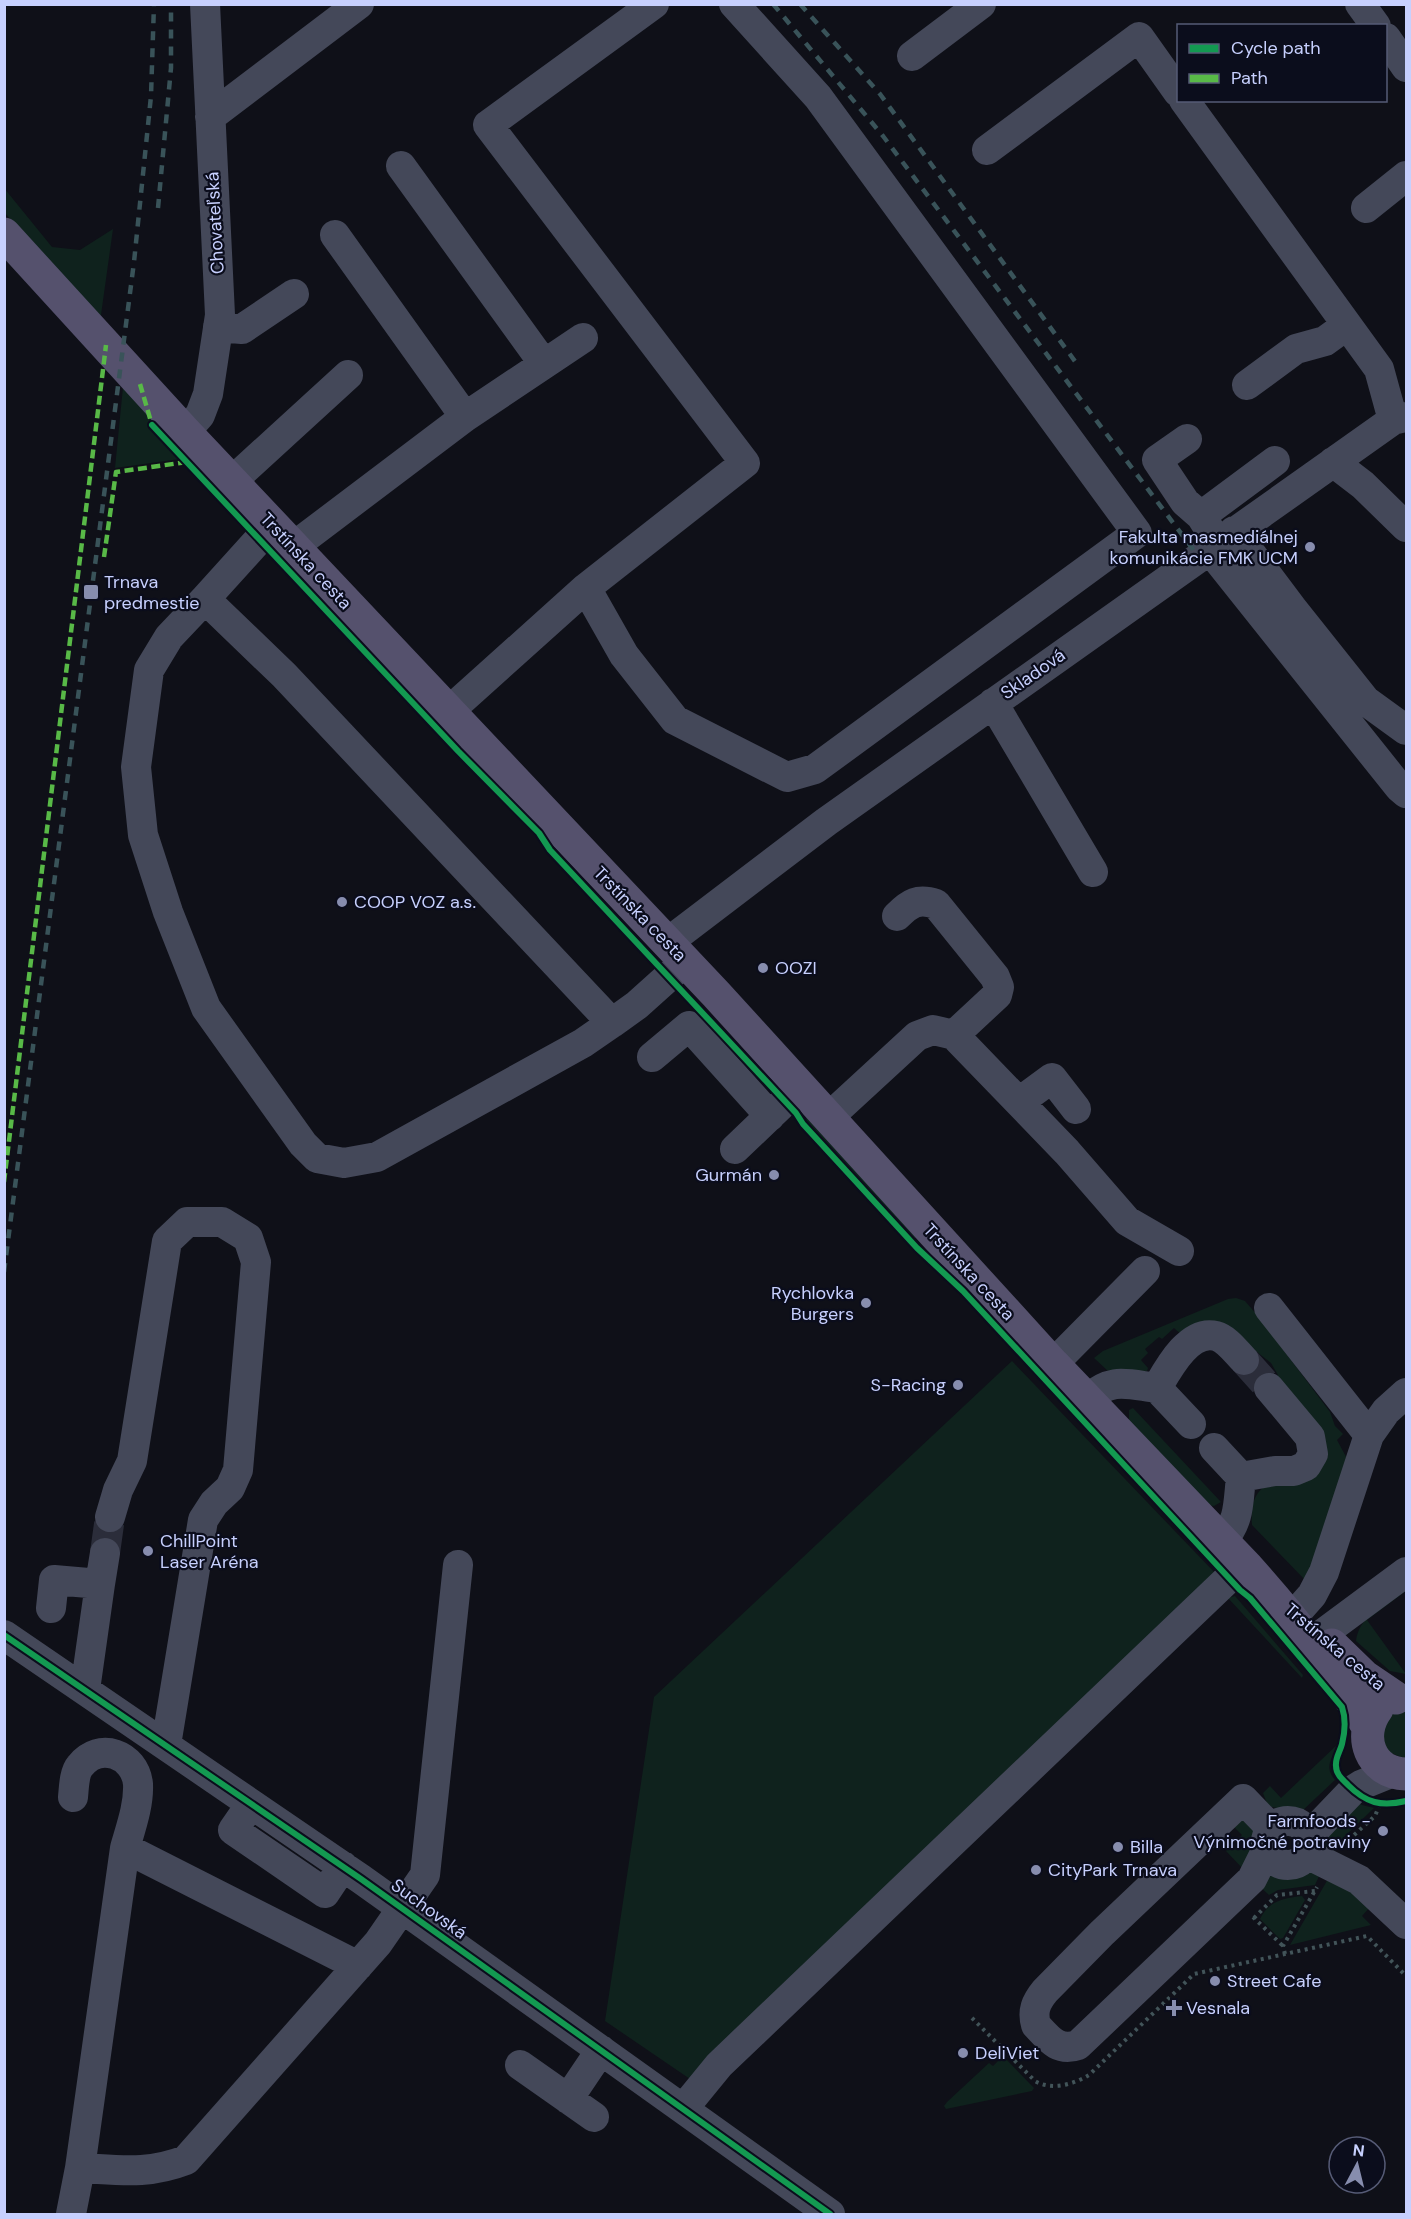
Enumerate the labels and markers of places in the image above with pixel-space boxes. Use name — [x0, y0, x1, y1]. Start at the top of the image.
place label: Fakulta masmediálnej komunikácie FMK UCM — [1110, 525, 1298, 570]
marker: Fakulta masmediálnej komunikácie FMK UCM — [1303, 540, 1317, 554]
place label: Trnava predmestie — [104, 570, 200, 615]
marker: Trnava predmestie — [82, 583, 100, 601]
place label: COOP VOZ a.s. — [354, 890, 476, 914]
marker: COOP VOZ a.s. — [335, 895, 349, 909]
place label: OOZI — [775, 956, 817, 980]
marker: OOZI — [756, 961, 770, 975]
place label: Gurmán — [695, 1163, 762, 1187]
marker: Gurmán — [767, 1168, 781, 1182]
place label: Rychlovka Burgers — [771, 1281, 854, 1326]
marker: Rychlovka Burgers — [859, 1296, 873, 1310]
place label: S-Racing — [871, 1373, 946, 1397]
marker: S-Racing — [951, 1378, 965, 1392]
place label: ChillPoint Laser Aréna — [160, 1529, 259, 1574]
marker: ChillPoint Laser Aréna — [141, 1544, 155, 1558]
place label: Farmfoods - Výnimočné potraviny — [1193, 1809, 1371, 1854]
marker: Farmfoods - Výnimočné potraviny — [1376, 1824, 1390, 1838]
place label: Billa — [1130, 1835, 1163, 1859]
marker: Billa — [1111, 1840, 1125, 1854]
place label: CityPark Trnava — [1048, 1858, 1177, 1882]
marker: CityPark Trnava — [1029, 1863, 1043, 1877]
place label: Street Cafe — [1227, 1969, 1321, 1993]
marker: Street Cafe — [1208, 1974, 1222, 1988]
place label: Vesnala — [1186, 1996, 1250, 2020]
marker: Vesnala — [1167, 2001, 1181, 2015]
place label: DeliViet — [975, 2041, 1039, 2065]
marker: DeliViet — [956, 2046, 970, 2060]

